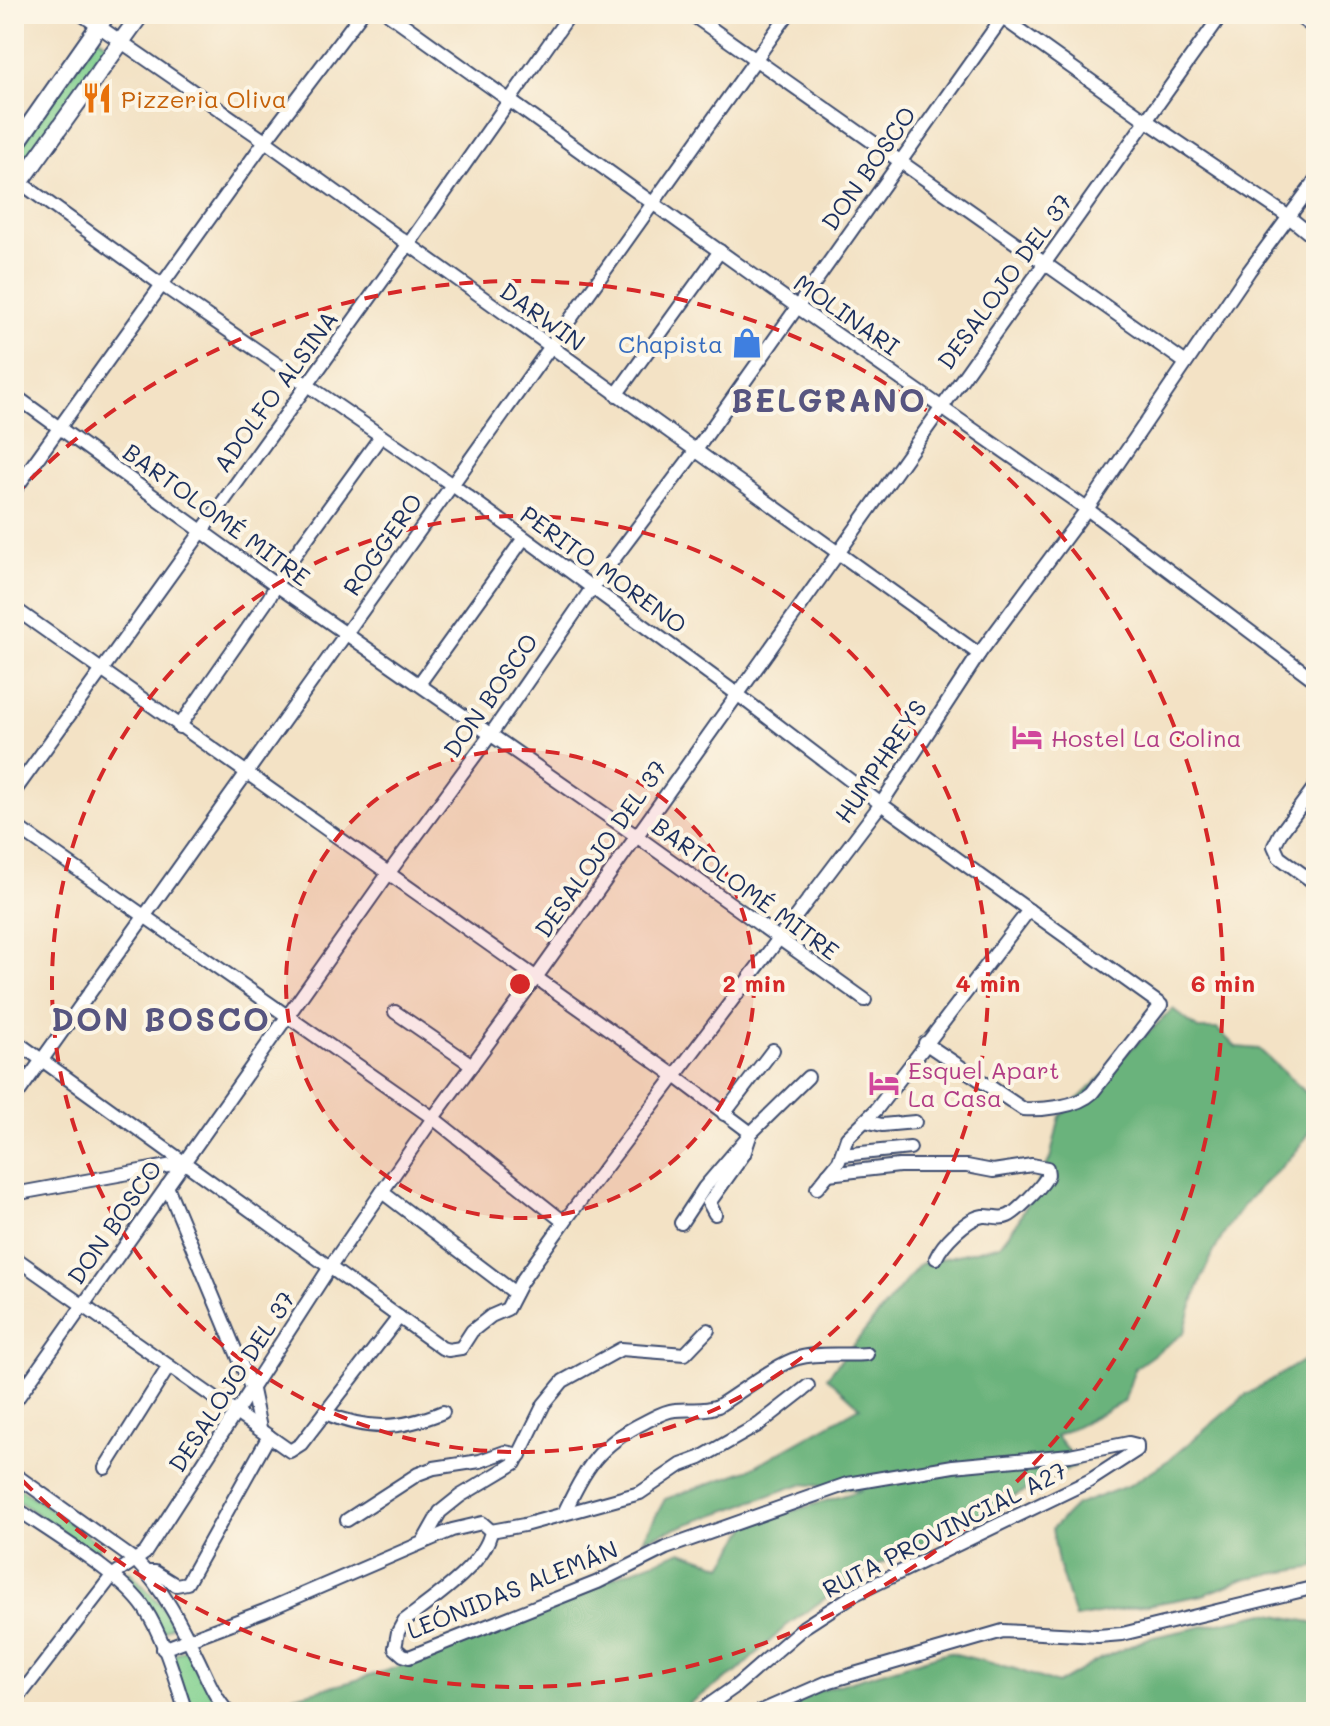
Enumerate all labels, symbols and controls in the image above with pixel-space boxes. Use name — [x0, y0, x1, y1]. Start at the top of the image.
restaurant icon: Pizzeria Oliva — [80, 81, 114, 115]
place label: Pizzeria Oliva — [121, 83, 287, 114]
street label: DON BOSCO — [814, 100, 922, 236]
street label: DESALOJO DEL 37 — [930, 187, 1078, 375]
street label: MOLINARI — [788, 266, 906, 362]
street label: DARWIN — [494, 275, 592, 357]
street label: ADOLFO ALSINA — [206, 304, 344, 478]
shop icon: Chapista — [730, 326, 764, 360]
place label: Chapista — [618, 328, 723, 359]
district label: BELGRANO — [731, 378, 927, 420]
street label: BARTOLOMÉ MITRE — [117, 436, 317, 592]
street label: ROGGERO — [335, 487, 429, 601]
street label: PERITO MORENO — [515, 498, 693, 640]
street label: DON BOSCO — [436, 627, 544, 763]
street label: HUMPHREYS — [827, 693, 933, 829]
hotel icon: Hostel La Colina — [1010, 720, 1044, 754]
place label: Hostel La Colina — [1051, 722, 1241, 753]
street label: DESALOJO DEL 37 — [527, 753, 673, 943]
street label: BARTOLOMÉ MITRE — [646, 810, 846, 966]
text: 2 min — [723, 967, 786, 998]
text: 4 min — [956, 967, 1020, 998]
text: 6 min — [1191, 967, 1255, 998]
centre of rings — [506, 970, 534, 998]
district label: DON BOSCO — [51, 997, 271, 1039]
place label: Esquel Apart La Casa — [908, 1054, 1059, 1113]
hotel icon: Esquel Apart La Casa — [867, 1066, 901, 1100]
street label: DON BOSCO — [60, 1154, 168, 1290]
street label: DESALOJO DEL 37 — [161, 1285, 301, 1477]
street label: RUTA PROVINCIAL A27 — [817, 1454, 1071, 1604]
street label: LEÓNIDAS ALEMÁN — [402, 1533, 622, 1645]

